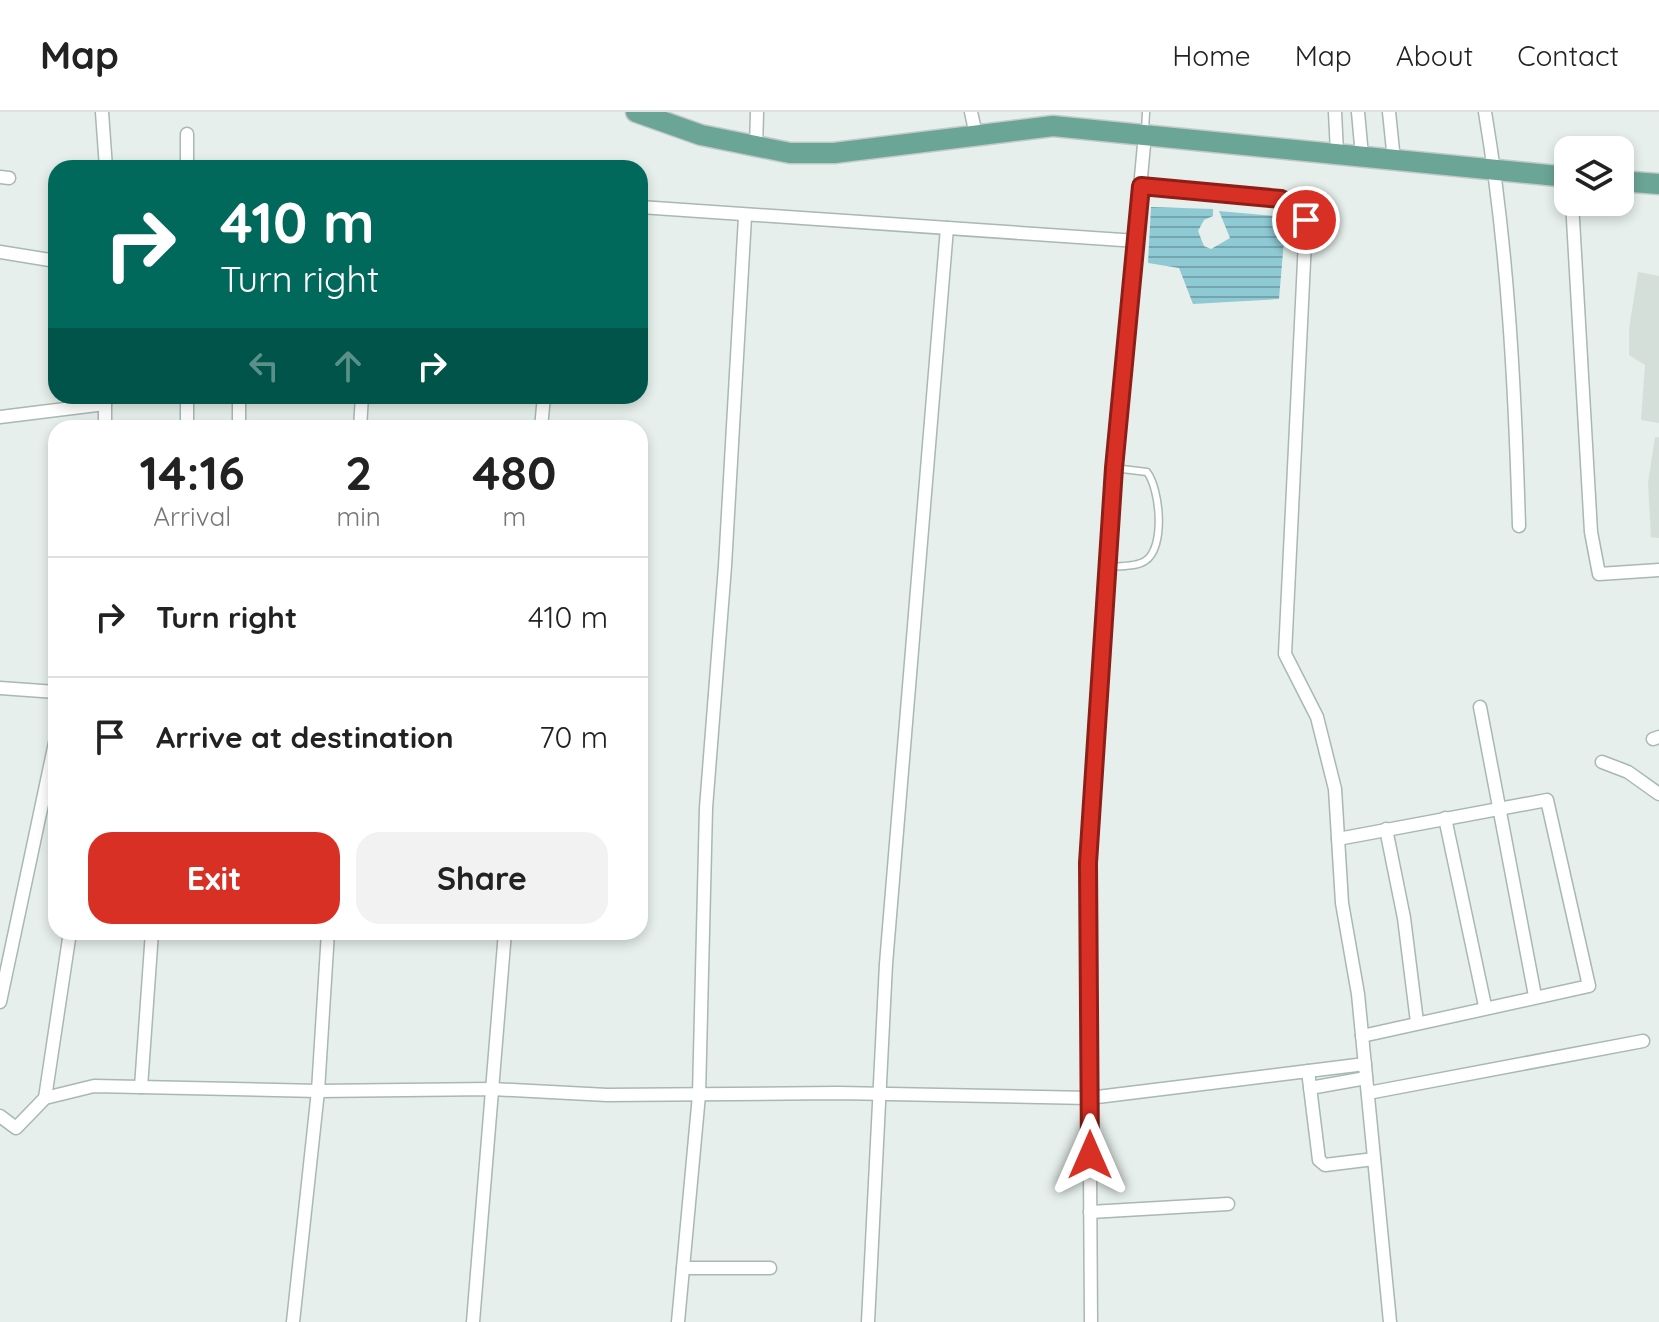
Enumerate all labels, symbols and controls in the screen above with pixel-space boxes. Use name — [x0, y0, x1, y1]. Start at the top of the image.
text: Map — [40, 31, 119, 79]
text: Home — [1172, 38, 1251, 73]
text: Map — [1295, 38, 1352, 73]
text: About — [1396, 38, 1473, 73]
text: Contact — [1517, 38, 1619, 73]
map controls — [1554, 136, 1634, 216]
button: layers — [1554, 136, 1634, 216]
pin — [1272, 186, 1340, 254]
text: 410 m — [220, 187, 375, 257]
icon: right — [88, 192, 192, 296]
icon: arrive — [1284, 198, 1328, 242]
text: Turn right — [220, 256, 379, 301]
icon: left — [242, 344, 286, 388]
icon: ahead — [326, 344, 370, 388]
icon: right — [410, 344, 454, 388]
text: 14:16 — [140, 442, 245, 502]
text: 2 — [345, 442, 372, 502]
text: 480 — [472, 442, 556, 502]
text: Arrival — [153, 500, 231, 533]
text: min — [336, 500, 381, 533]
text: m — [503, 500, 526, 533]
icon: right — [88, 595, 132, 639]
text: Turn right — [156, 598, 297, 636]
text: 410 m — [528, 598, 608, 636]
icon: arrive — [88, 715, 132, 759]
text: Arrive at destination — [156, 718, 454, 756]
text: 70 m — [539, 718, 608, 756]
button: Exit — [88, 832, 340, 924]
button: Share — [356, 832, 608, 924]
position arrow — [1048, 1113, 1132, 1197]

